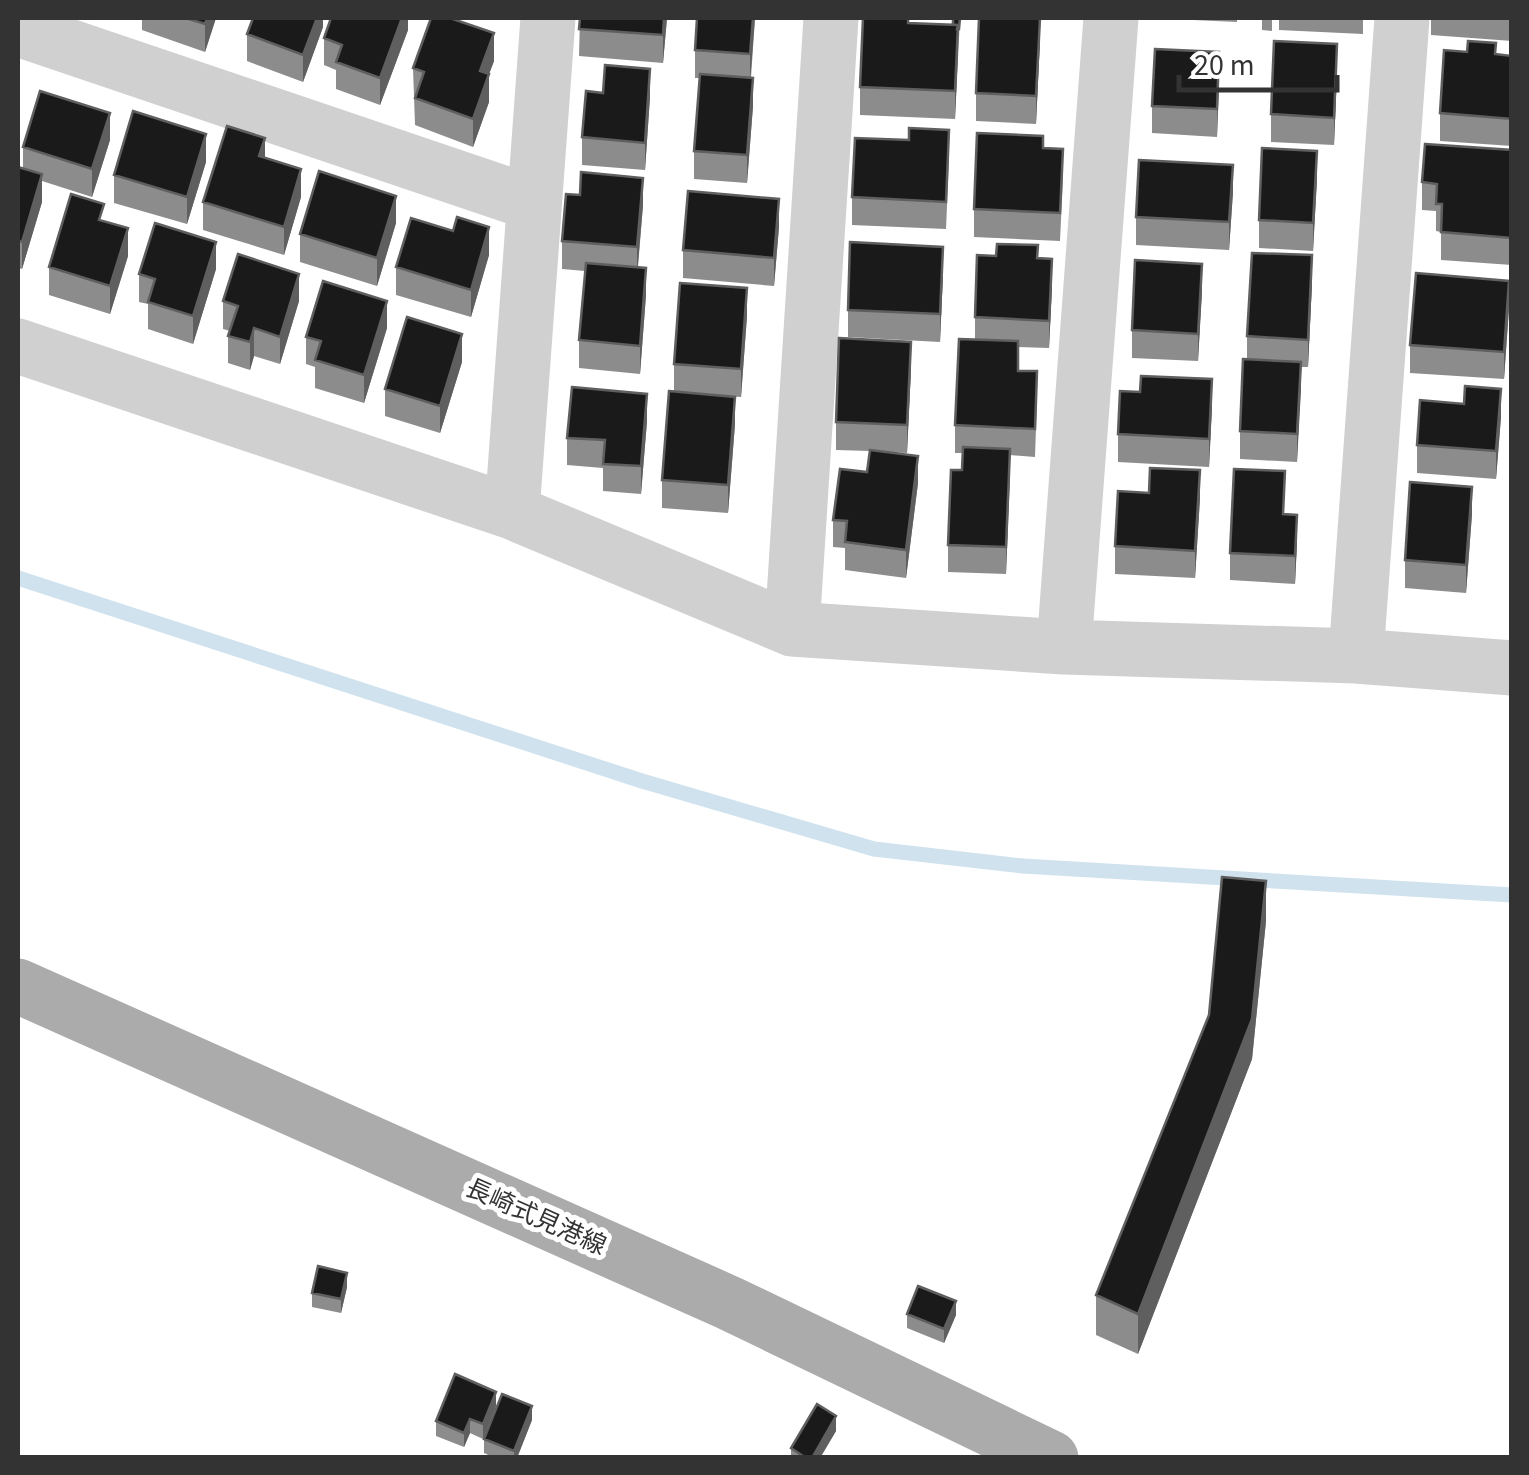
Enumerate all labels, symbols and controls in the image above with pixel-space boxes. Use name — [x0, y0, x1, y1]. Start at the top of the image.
scale bar — [1179, 30, 1336, 92]
text: 20 m — [1194, 44, 1255, 87]
street label: 長崎式見港線 — [460, 1170, 612, 1264]

